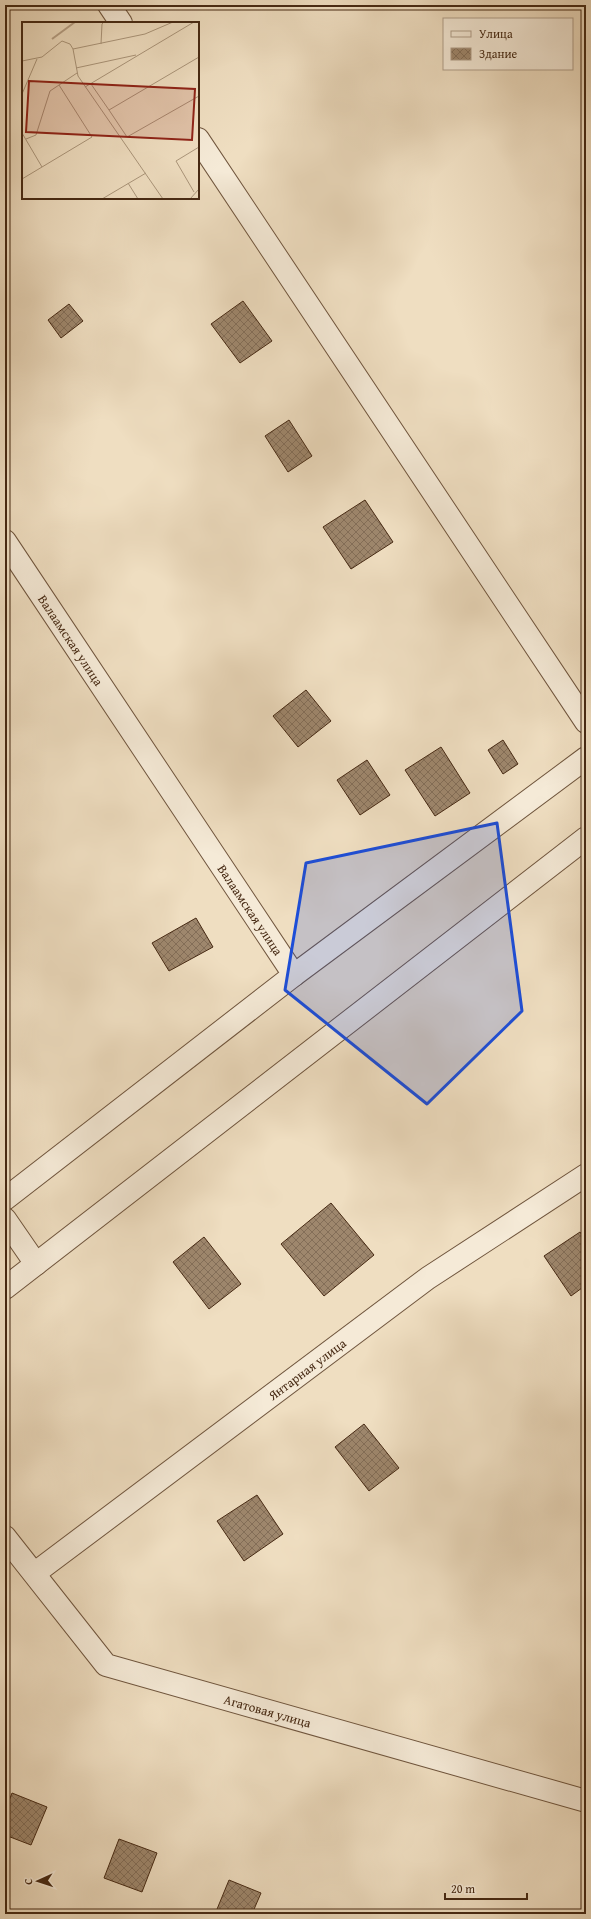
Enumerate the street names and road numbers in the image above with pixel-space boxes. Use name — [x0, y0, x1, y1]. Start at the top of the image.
street label: Валаамская улица — [33, 591, 108, 690]
street label: Валаамская улица — [213, 861, 288, 960]
street label: Янтарная улица — [264, 1333, 351, 1405]
street label: Агатовая улица — [222, 1690, 314, 1733]

